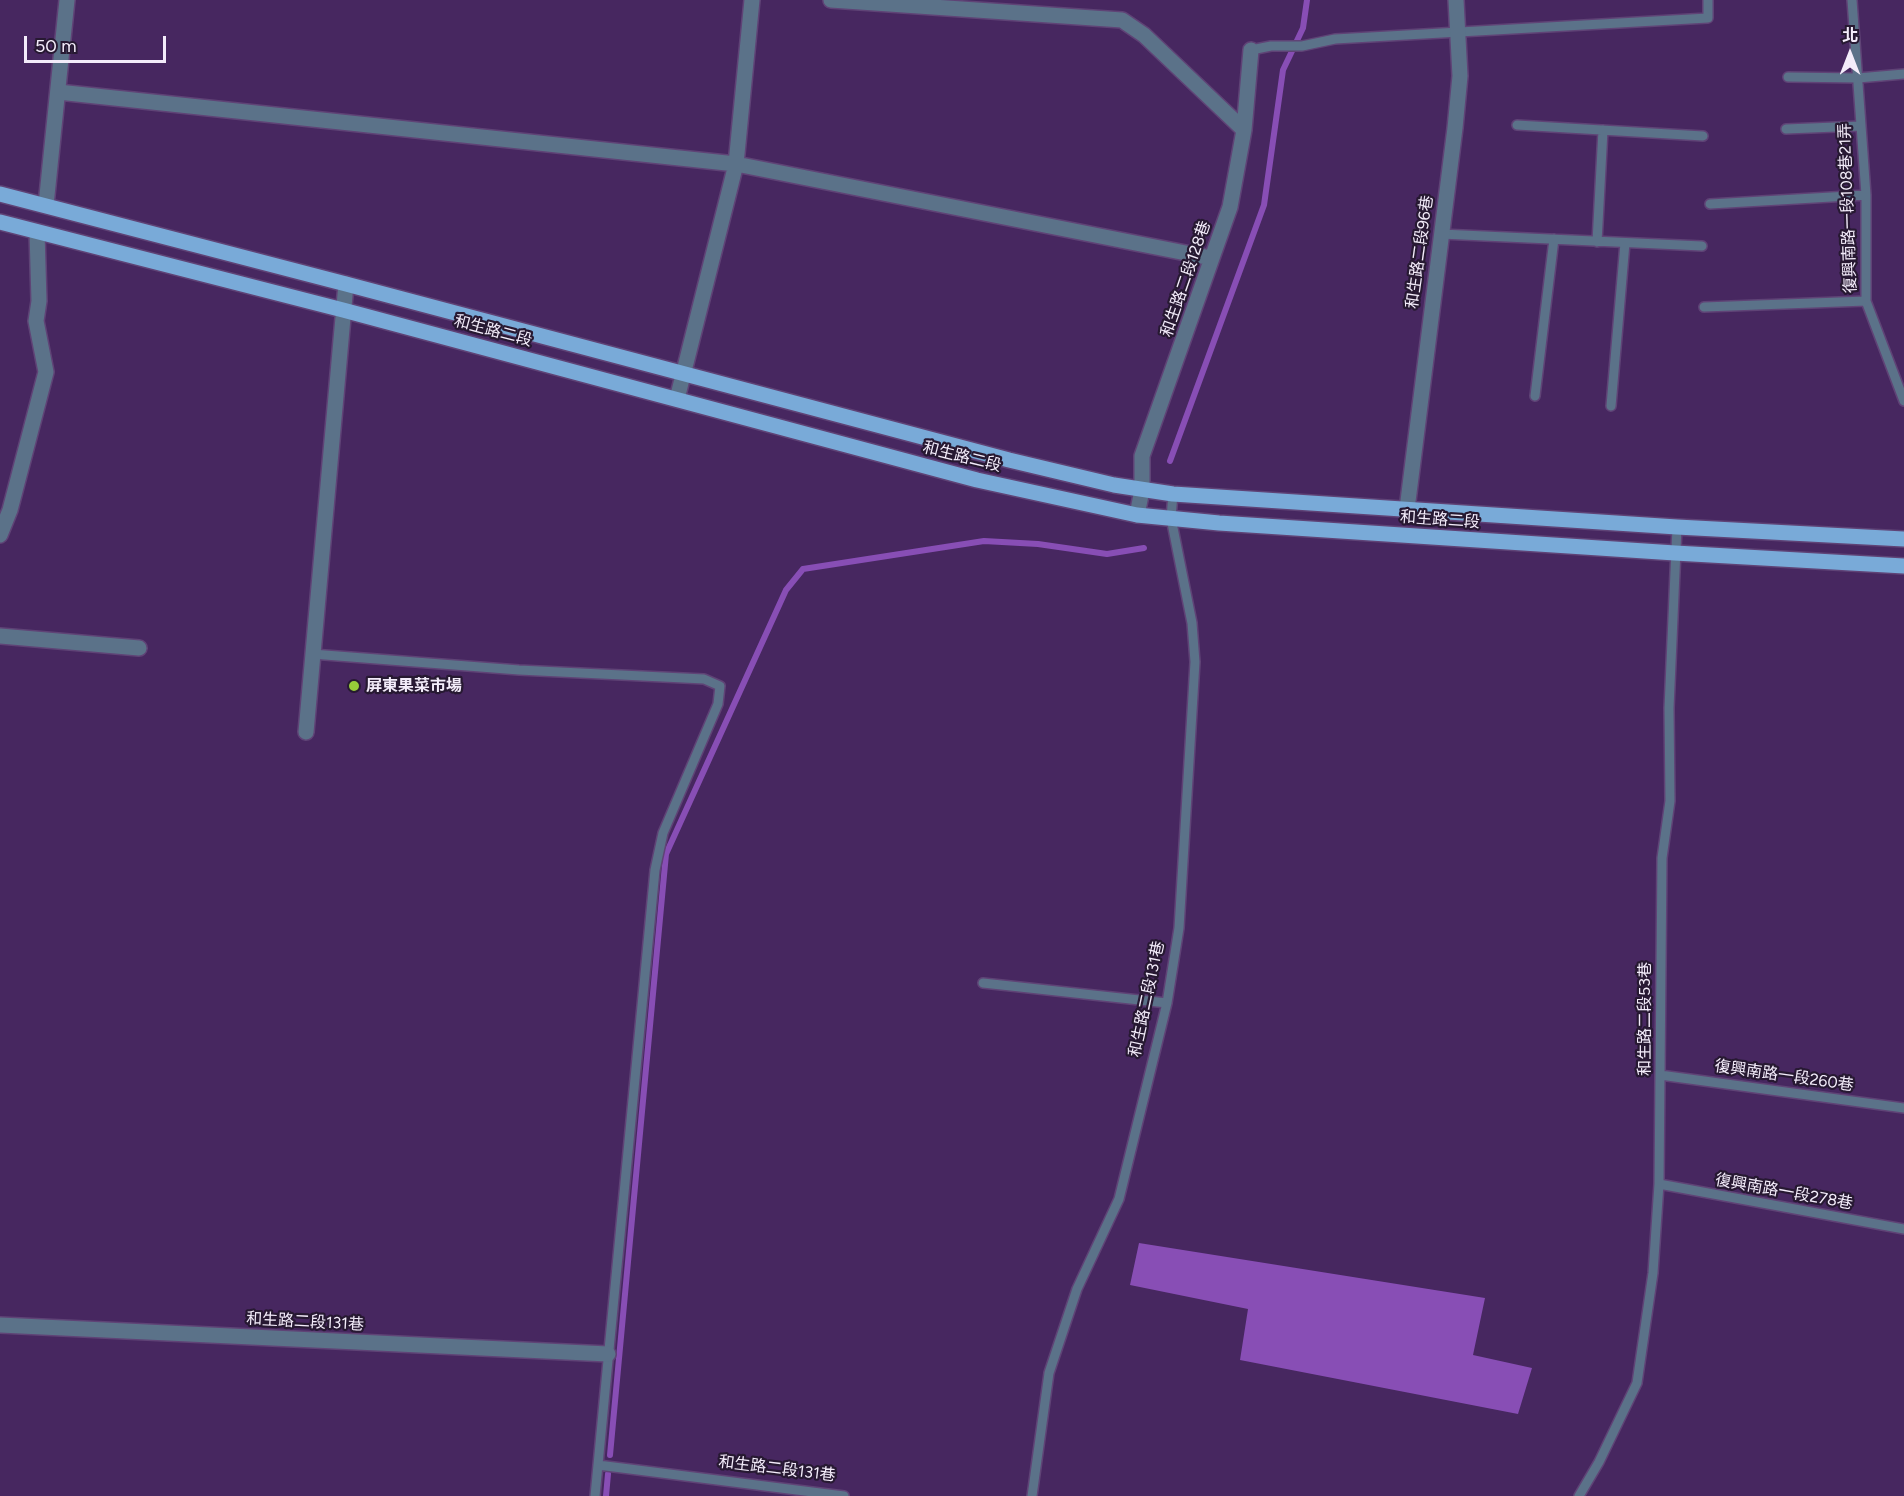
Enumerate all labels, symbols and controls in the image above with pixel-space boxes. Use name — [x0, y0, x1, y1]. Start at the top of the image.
scale bar — [27, 24, 170, 62]
north arrow — [1820, 24, 1880, 84]
text: 北 — [1842, 26, 1858, 45]
text: 50 m — [35, 35, 77, 57]
street label: 復興南路一段108巷21弄 — [1835, 123, 1861, 293]
street label: 和生路二段96巷 — [1403, 194, 1437, 310]
street label: 和生路二段128巷 — [1157, 218, 1215, 340]
street label: 和生路二段 — [452, 311, 534, 351]
street label: 和生路二段 — [921, 438, 1003, 476]
street label: 和生路二段 — [1399, 508, 1481, 532]
place label: 屏東果菜市場 — [366, 676, 462, 696]
marker: 屏東果菜市場 — [347, 679, 361, 693]
street label: 和生路二段131巷 — [1125, 939, 1169, 1059]
street label: 和生路二段53巷 — [1635, 962, 1655, 1076]
street label: 復興南路一段260巷 — [1713, 1057, 1855, 1095]
street label: 復興南路一段278巷 — [1714, 1170, 1854, 1214]
street label: 和生路二段131巷 — [246, 1309, 364, 1335]
street label: 和生路二段131巷 — [717, 1452, 837, 1486]

